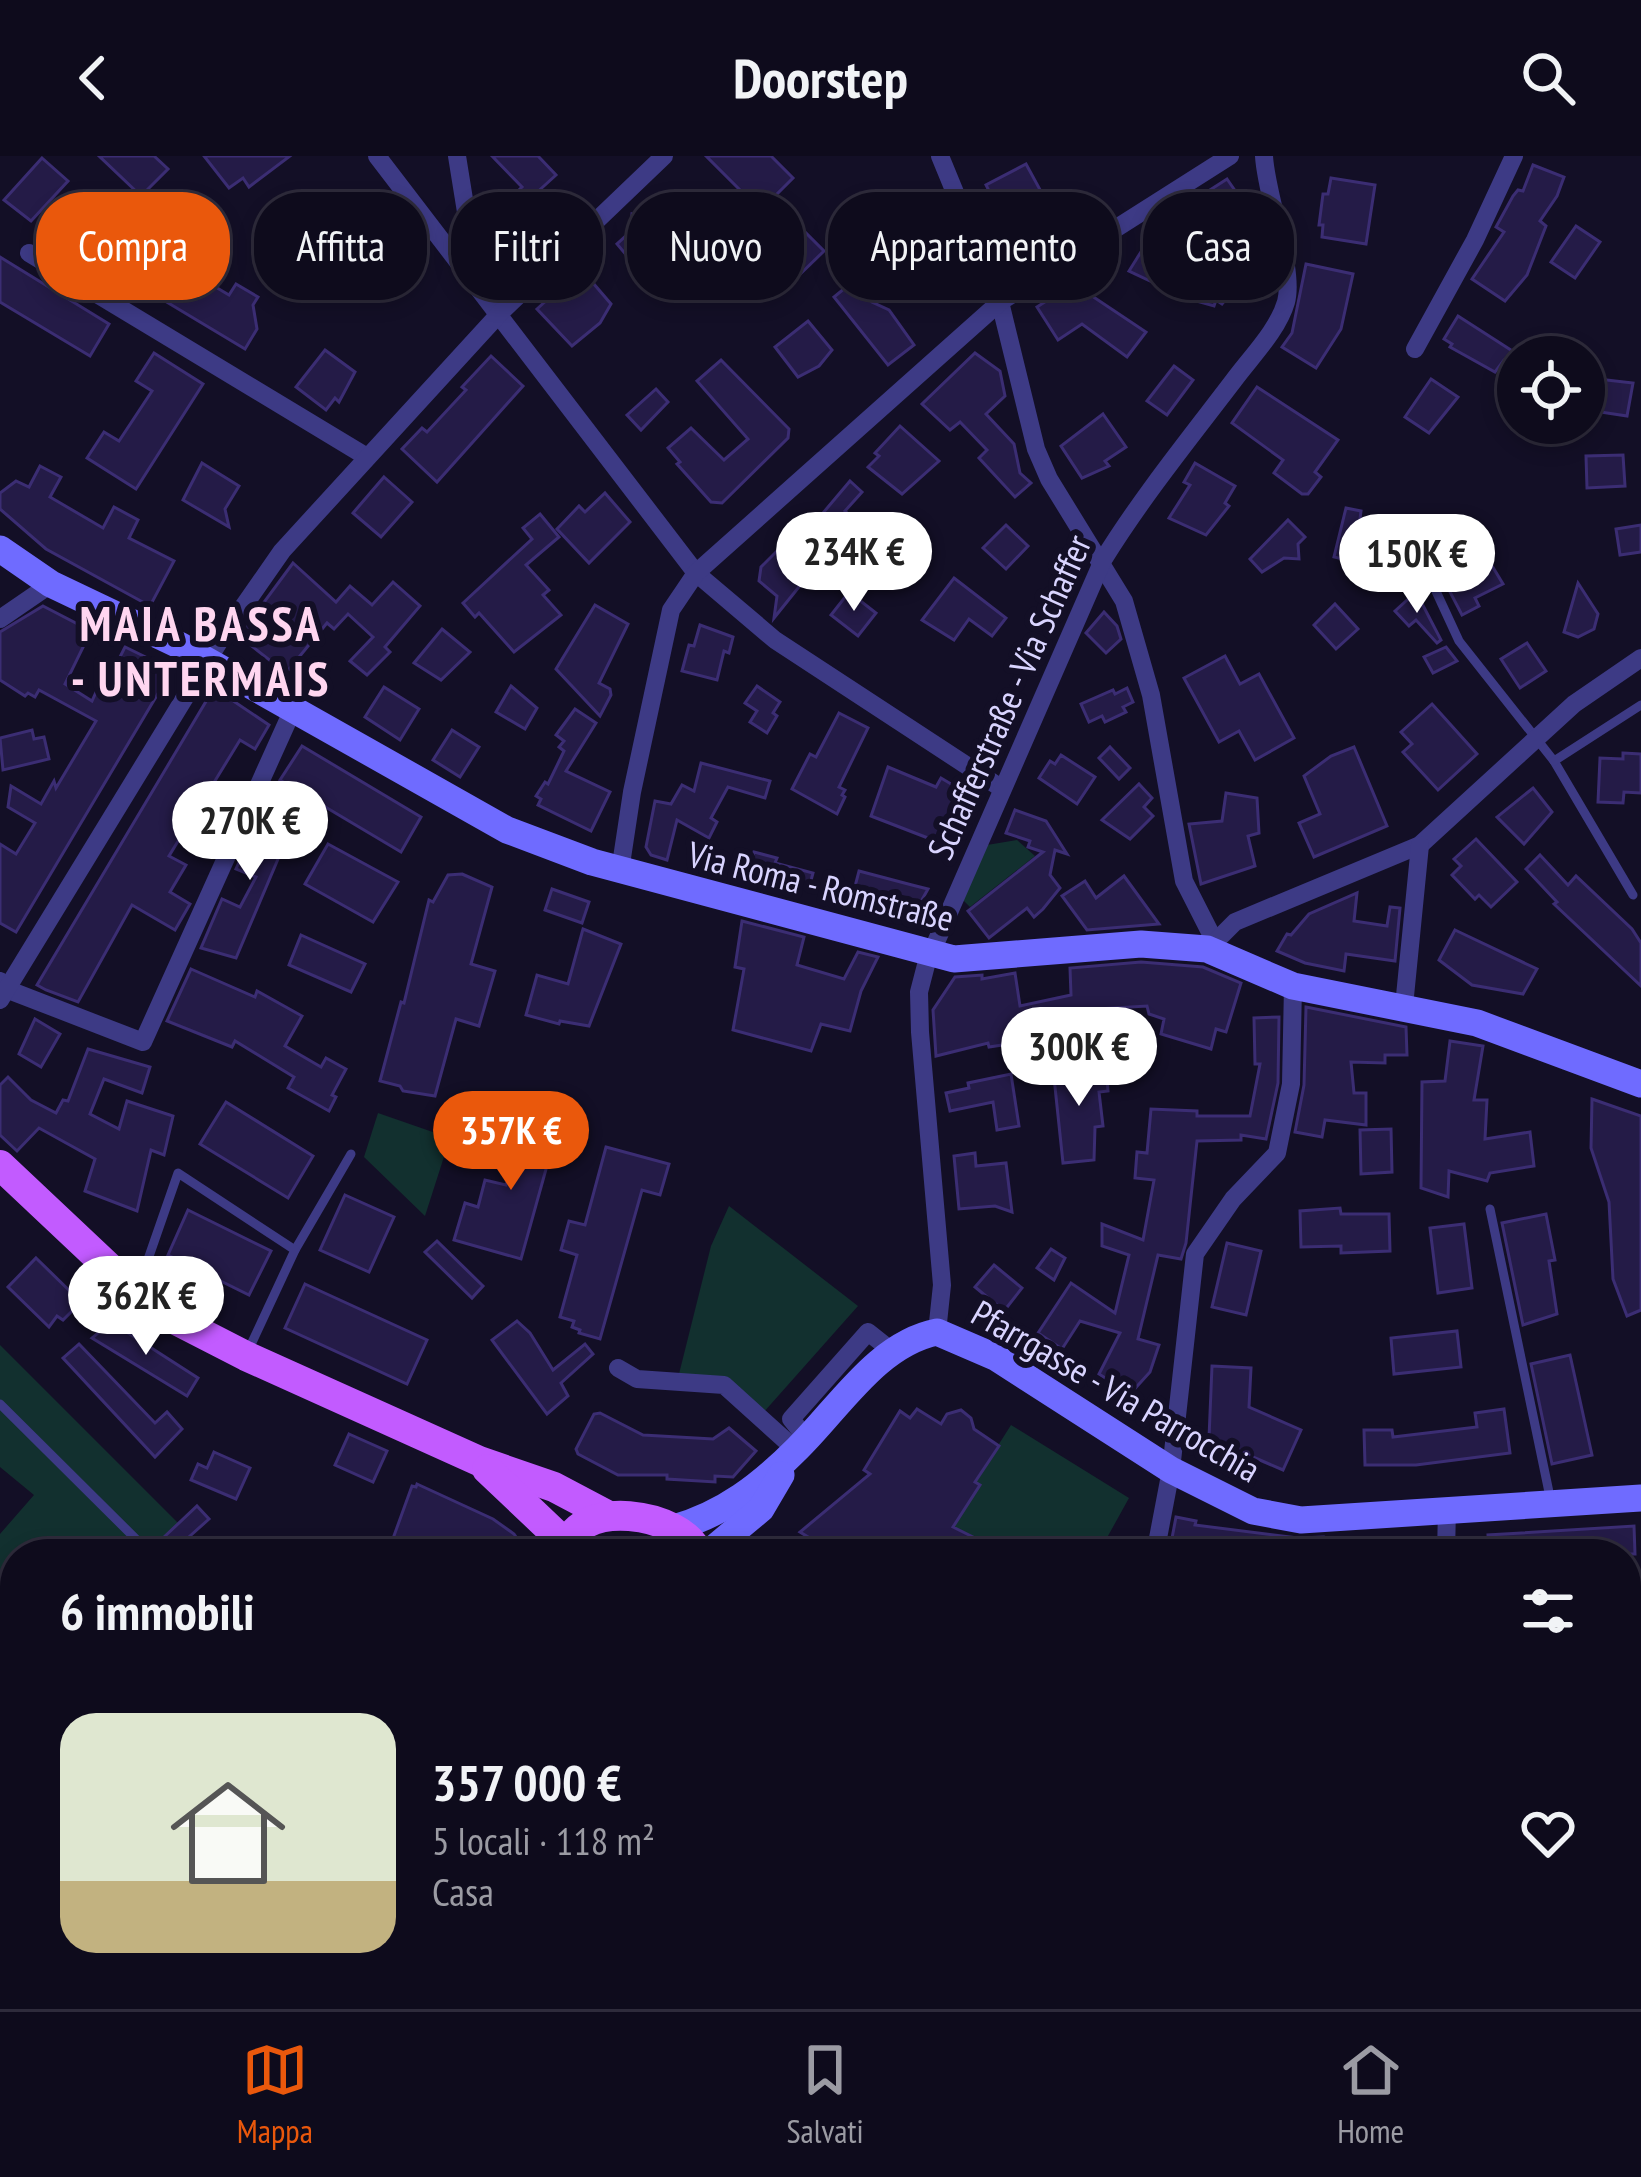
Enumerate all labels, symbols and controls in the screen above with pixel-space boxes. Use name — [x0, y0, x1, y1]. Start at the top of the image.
text: Doorstep — [733, 43, 908, 113]
icon: back — [60, 45, 126, 111]
icon: search — [1515, 45, 1581, 111]
chip: Compra — [36, 192, 230, 300]
chip: Affitta — [254, 192, 427, 300]
chip: Filtri — [451, 192, 603, 300]
chip: Nuovo — [627, 192, 804, 300]
chip: Appartamento — [828, 192, 1119, 300]
chip: Casa — [1143, 192, 1294, 300]
map controls — [1497, 336, 1605, 444]
button: locate — [1497, 336, 1605, 444]
pin: 234K € — [756, 512, 952, 614]
pin: 150K € — [1319, 514, 1515, 616]
text: 234K € — [803, 525, 905, 576]
street label: Schafferstraße - Via Schaffer — [916, 527, 1101, 866]
text: 150K € — [1366, 527, 1468, 578]
district label: MAIA BASSA - UNTERMAIS — [71, 592, 331, 709]
pin: 270K € — [152, 781, 348, 883]
text: 270K € — [199, 794, 301, 845]
street label: Via Roma - Romstraße — [682, 830, 959, 941]
pin: 300K € — [981, 1007, 1177, 1109]
text: 300K € — [1028, 1020, 1130, 1071]
pin: 357K € — [413, 1091, 609, 1193]
text: 357K € — [460, 1104, 562, 1155]
pin: 362K € — [48, 1256, 244, 1358]
text: 362K € — [95, 1269, 197, 1320]
street label: Pfarrgasse - Via Parrocchia — [964, 1289, 1269, 1492]
text: 6 immobili — [60, 1578, 255, 1644]
icon: filters — [1515, 1578, 1581, 1644]
text: 357 000 € — [432, 1749, 621, 1815]
icon: home — [156, 1761, 300, 1905]
icon: heart — [1515, 1800, 1581, 1866]
text: 5 locali · 118 m² — [432, 1815, 655, 1866]
text: Casa — [432, 1866, 494, 1917]
tab: Mappa — [237, 2037, 313, 2152]
tab: Salvati — [786, 2037, 864, 2152]
tab: Home — [1337, 2037, 1404, 2152]

